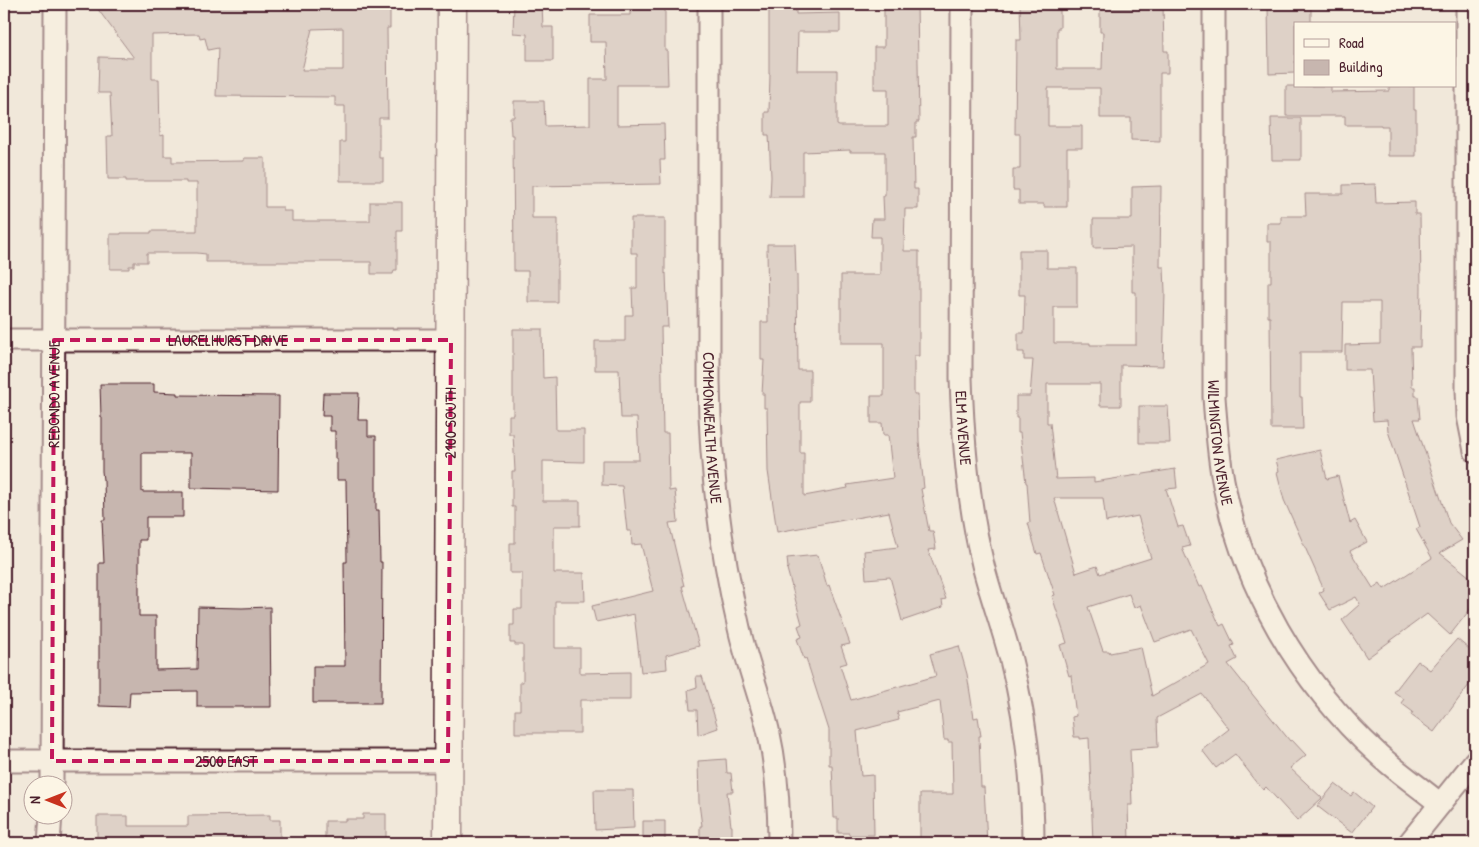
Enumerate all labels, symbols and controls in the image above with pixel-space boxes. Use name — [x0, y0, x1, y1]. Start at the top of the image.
legend — [1294, 22, 1456, 88]
text: Road — [1339, 32, 1364, 53]
text: Building — [1339, 56, 1383, 77]
street label: LAURELHURST DRIVE — [168, 329, 288, 351]
street label: REDONDO AVENUE — [42, 340, 65, 448]
street label: COMMONWEALTH AVENUE — [698, 352, 728, 505]
street label: WILMINGTON AVENUE — [1203, 380, 1239, 507]
street label: 2100 SOUTH — [439, 387, 461, 459]
street label: ELM AVENUE — [950, 390, 977, 466]
street label: 2500 EAST — [195, 750, 258, 772]
north arrow — [22, 774, 72, 824]
text: N — [25, 796, 44, 804]

